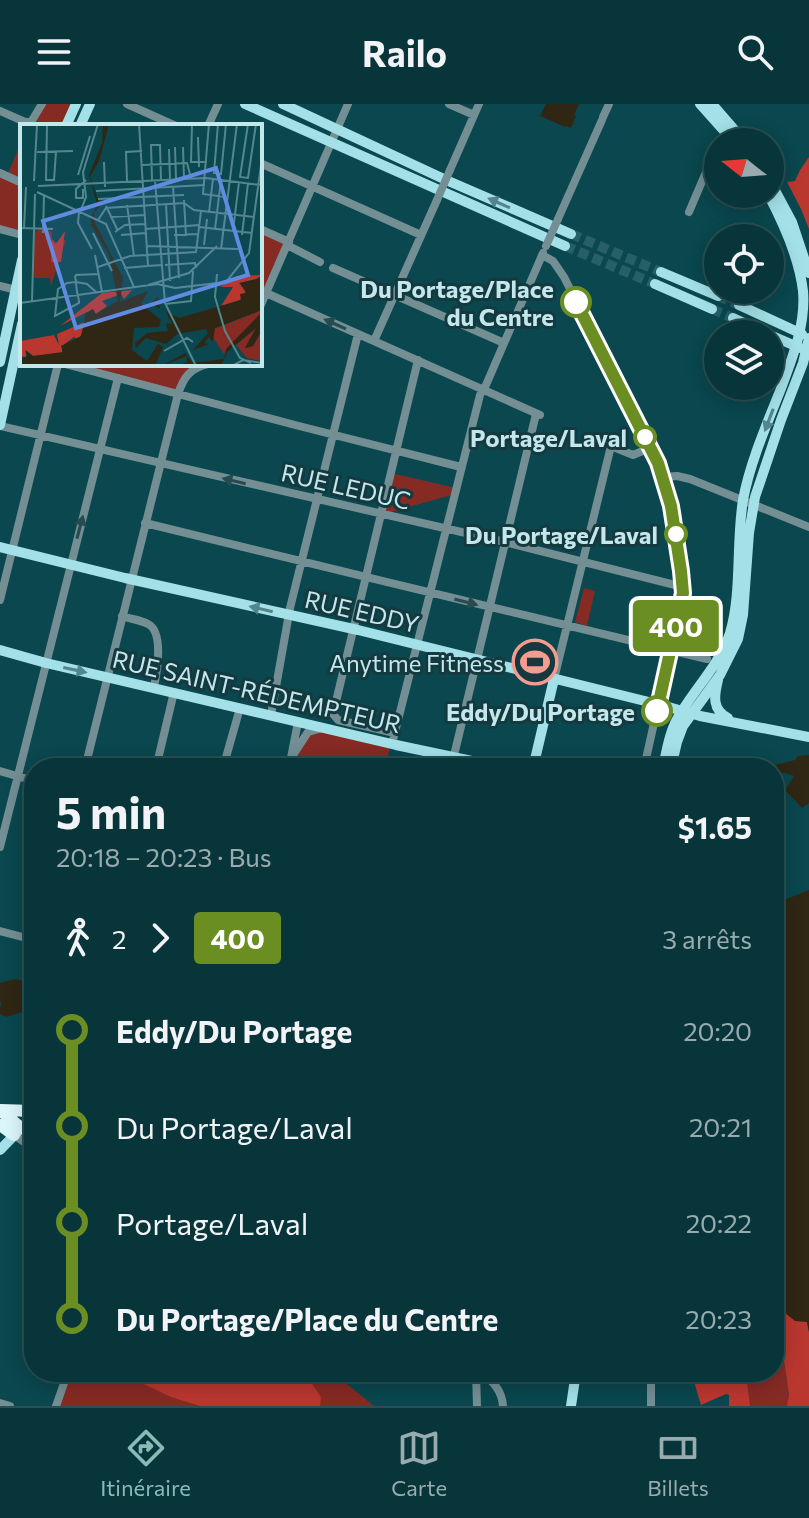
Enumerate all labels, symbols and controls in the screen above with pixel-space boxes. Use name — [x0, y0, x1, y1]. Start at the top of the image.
icon: menu — [32, 30, 76, 74]
text: Railo — [362, 30, 447, 74]
icon: search — [733, 30, 777, 74]
inset map — [20, 124, 262, 366]
north arrow — [704, 128, 784, 208]
map controls — [704, 128, 784, 400]
one-way arrow — [487, 196, 511, 209]
button: locate — [704, 224, 784, 304]
place label: Du Portage/Place du Centre — [360, 274, 554, 331]
marker: Du Portage/Place du Centre — [561, 287, 591, 317]
one-way arrow — [323, 317, 347, 330]
button: layers — [704, 320, 784, 400]
one-way arrow — [762, 408, 775, 432]
place label: Portage/Laval — [470, 423, 627, 452]
marker: Portage/Laval — [634, 426, 656, 448]
street label: RUE LEDUC — [279, 457, 413, 515]
one-way arrow — [221, 474, 246, 486]
one-way arrow — [74, 515, 86, 540]
place label: Du Portage/Laval — [465, 520, 658, 549]
marker: Du Portage/Laval — [665, 523, 687, 545]
street label: RUE EDDY — [302, 584, 422, 638]
one-way arrow — [453, 597, 478, 609]
line badge: 400 — [630, 600, 722, 652]
one-way arrow — [248, 602, 273, 615]
text: 400 — [649, 609, 703, 643]
sports icon: Anytime Fitness — [511, 638, 559, 686]
street label: RUE SAINT-RÉDEMPTEUR — [110, 644, 404, 738]
place label: Anytime Fitness — [329, 648, 504, 677]
one-way arrow — [63, 664, 88, 677]
marker: Eddy/Du Portage — [642, 696, 672, 726]
place label: Eddy/Du Portage — [446, 697, 635, 726]
text: 5 min — [56, 784, 166, 838]
text: $1.65 — [678, 808, 752, 845]
text: 20:18 – 20:23 · Bus — [56, 841, 272, 872]
icon: walk — [56, 916, 100, 960]
icon: forward — [138, 916, 182, 960]
text: 400 — [210, 921, 265, 955]
text: 2 — [112, 923, 126, 954]
text: 3 arrêts — [662, 923, 752, 954]
text: Eddy/Du Portage — [116, 1012, 352, 1049]
text: 20:20 — [683, 1015, 752, 1046]
text: Du Portage/Laval — [116, 1108, 353, 1145]
text: 20:21 — [689, 1111, 752, 1142]
text: Portage/Laval — [116, 1204, 308, 1241]
text: 20:22 — [686, 1207, 752, 1238]
text: Du Portage/Place du Centre — [116, 1300, 498, 1337]
text: 20:23 — [685, 1303, 752, 1334]
tab: Itinéraire — [100, 1426, 191, 1501]
tab: Carte — [391, 1426, 447, 1501]
tab: Billets — [647, 1426, 709, 1501]

